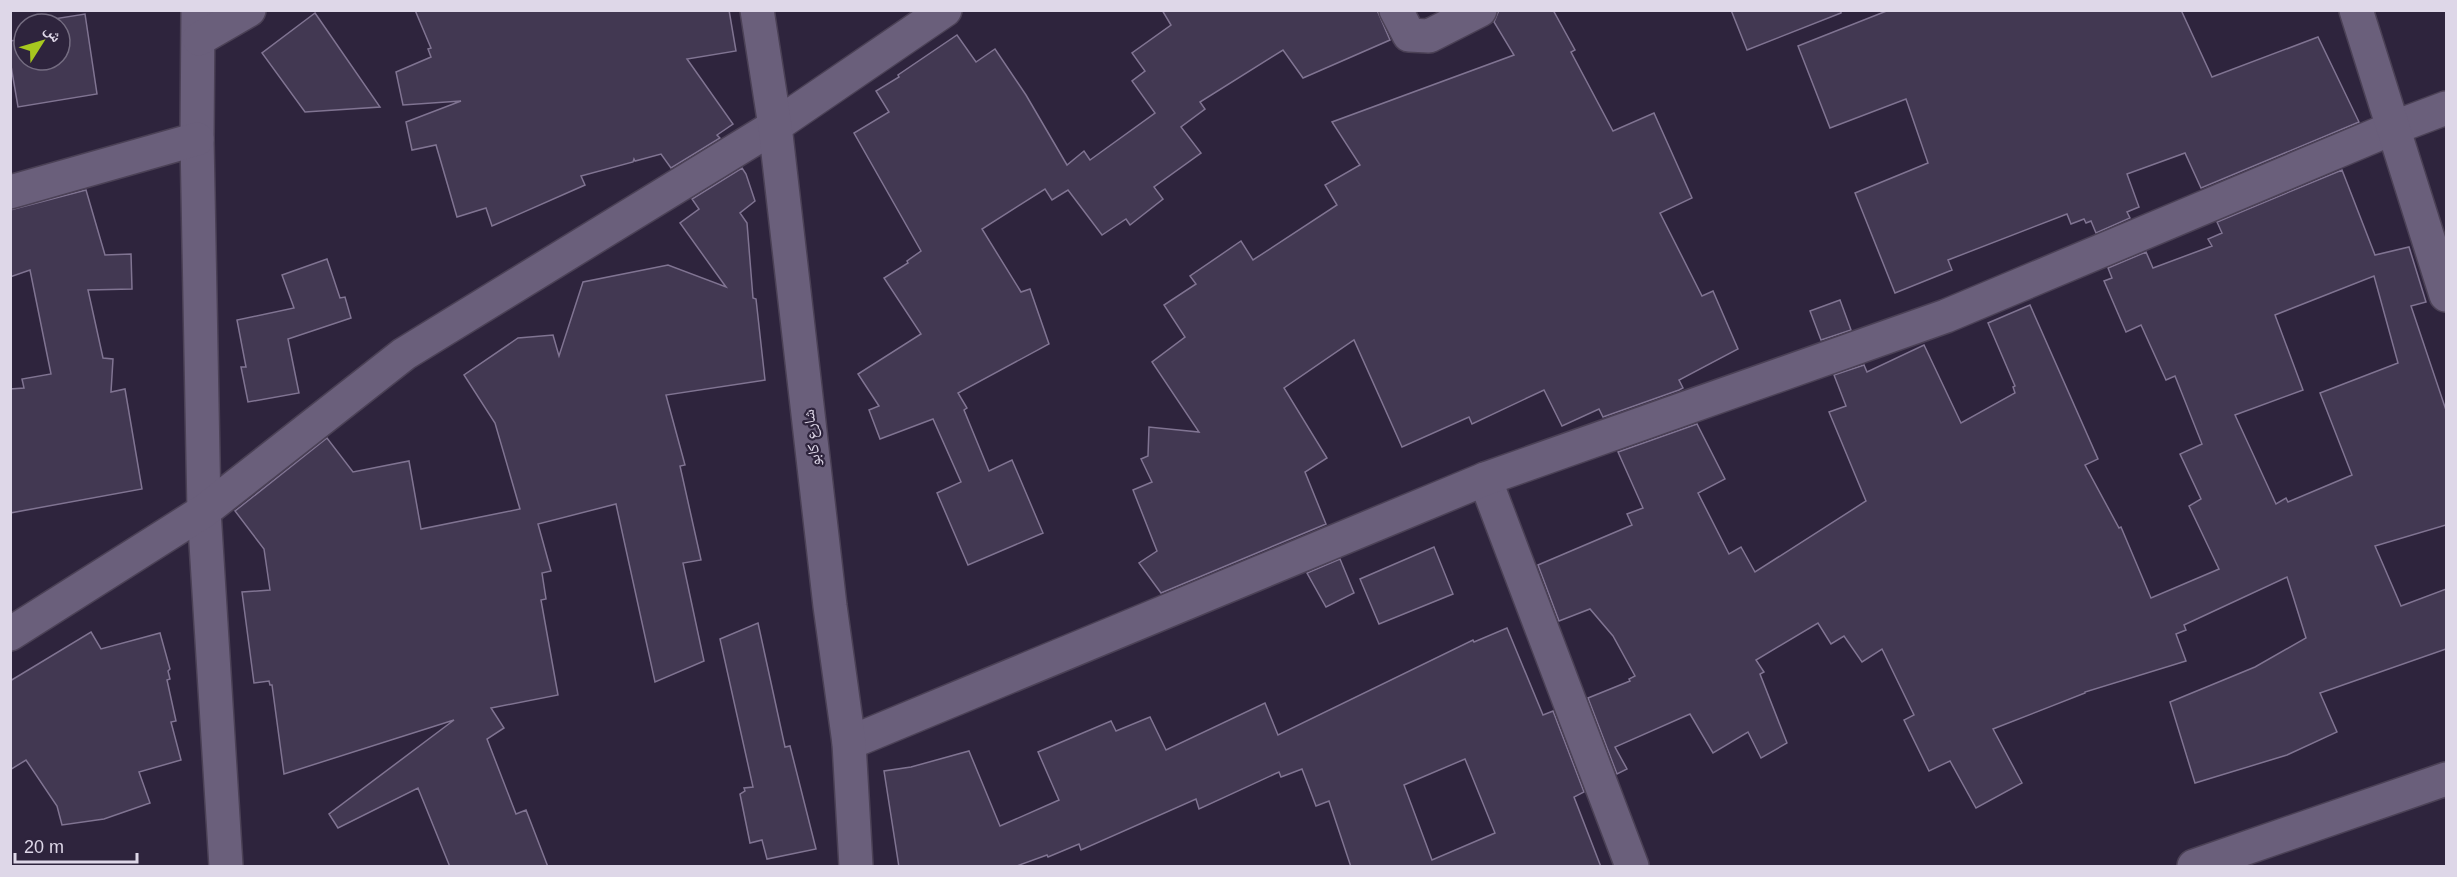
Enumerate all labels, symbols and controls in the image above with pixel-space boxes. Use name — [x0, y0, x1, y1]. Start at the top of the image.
north arrow — [12, 12, 72, 72]
text: ش — [41, 21, 65, 46]
street label: شارع كابو — [800, 408, 825, 467]
scale bar — [15, 826, 136, 864]
text: 20 m — [24, 837, 64, 857]

